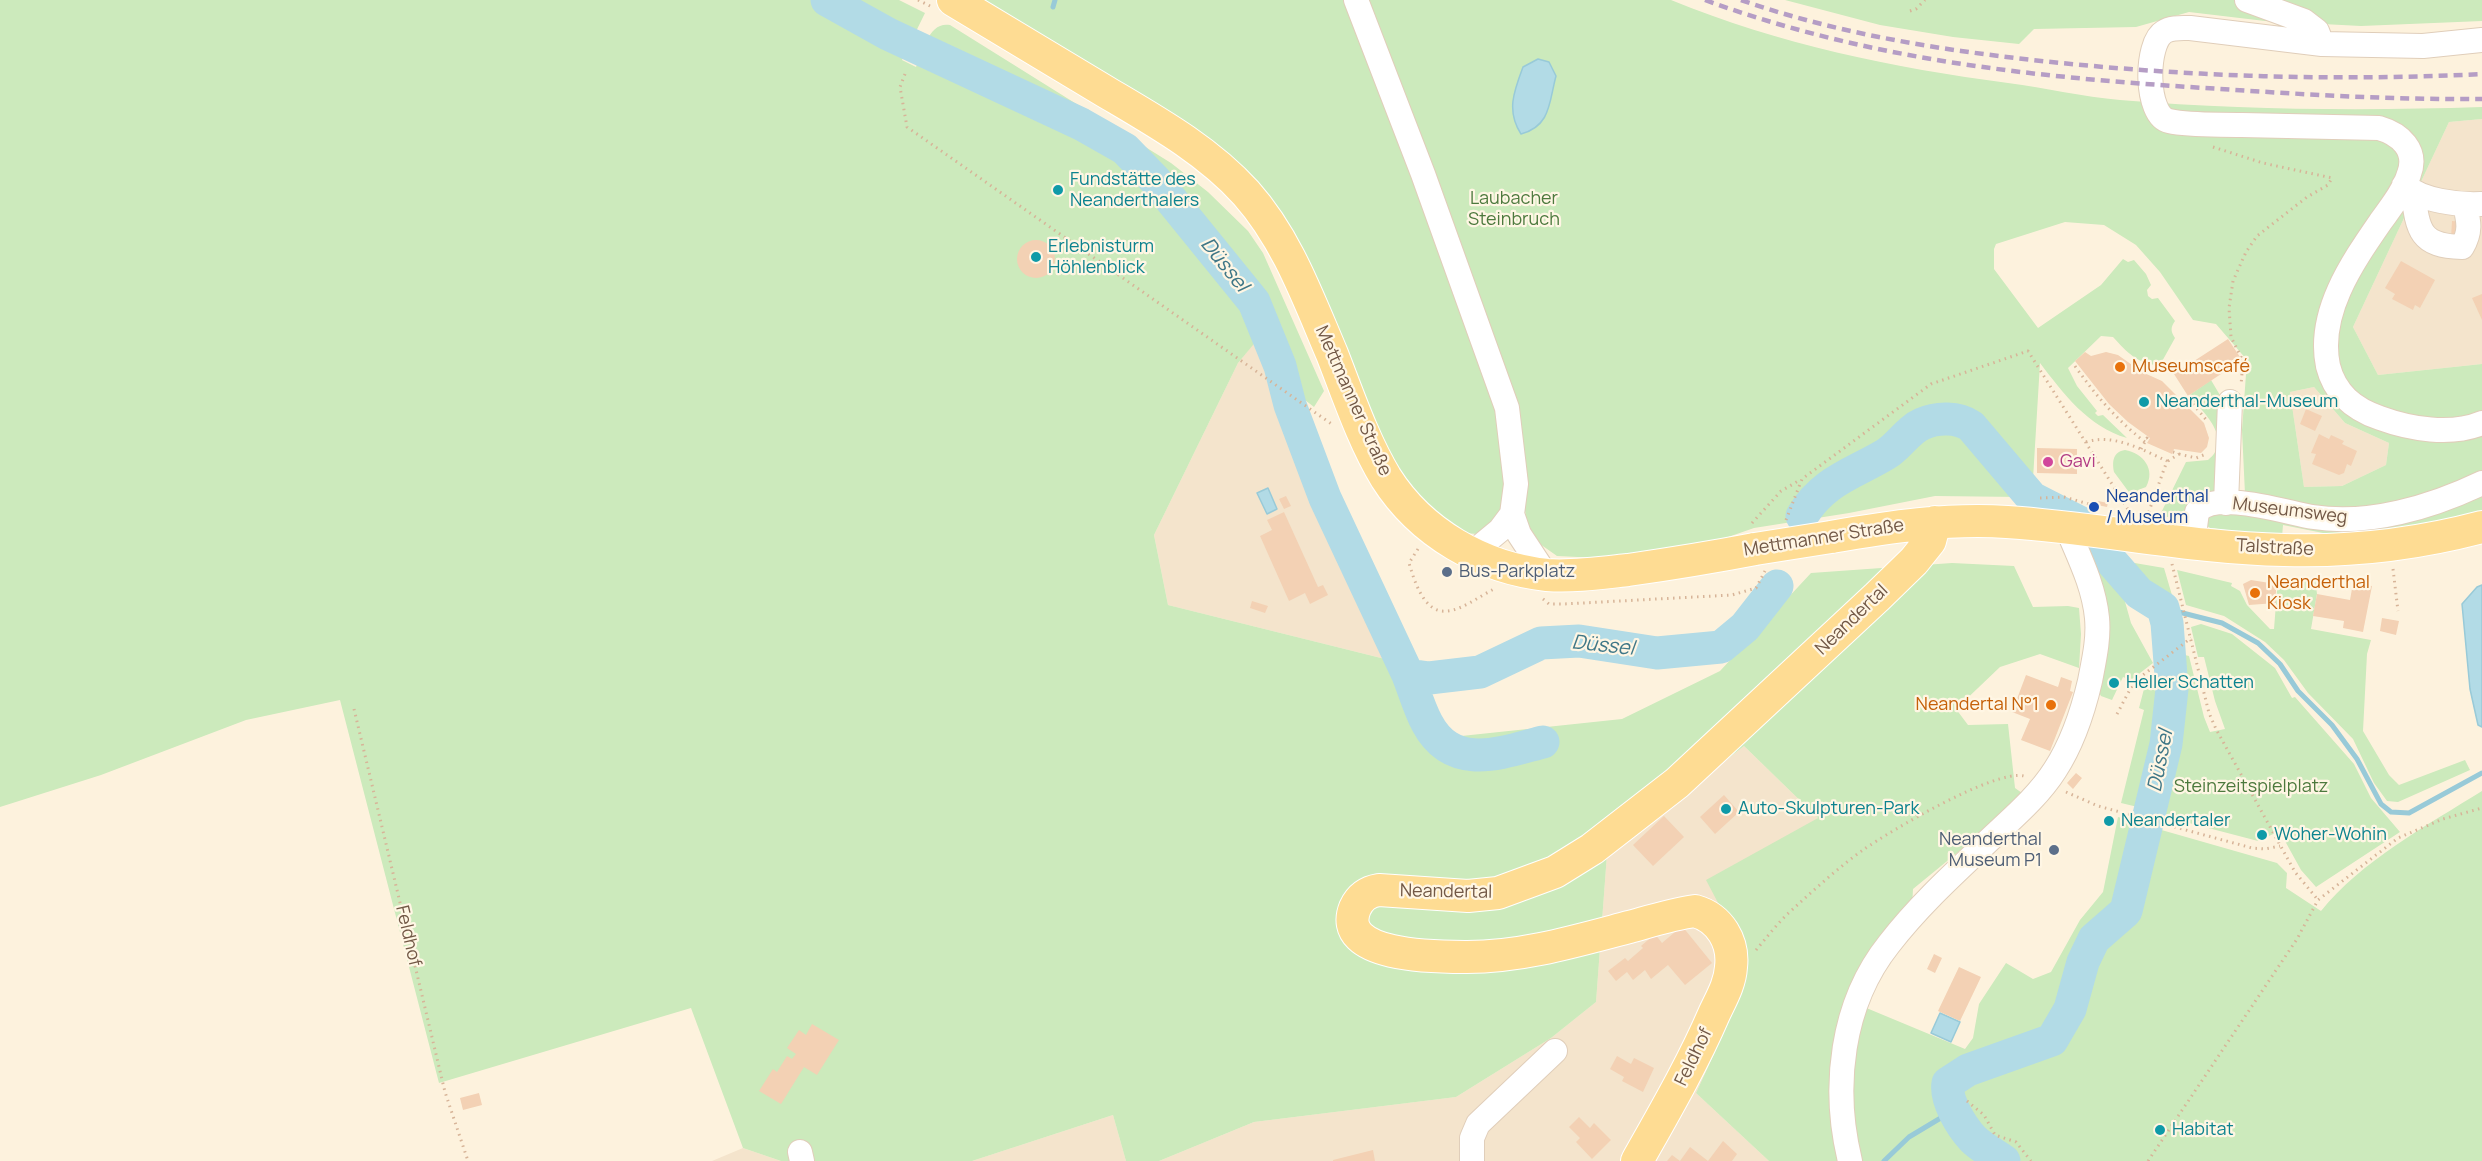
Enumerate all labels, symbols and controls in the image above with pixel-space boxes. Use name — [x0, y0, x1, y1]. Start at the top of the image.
place label: Fundstätte des Neanderthalers — [1070, 169, 1199, 212]
marker: Fundstätte des Neanderthalers — [1051, 183, 1065, 197]
park label: Laubacher Steinbruch — [1468, 188, 1560, 230]
water label: Düssel — [1195, 233, 1253, 297]
place label: Erlebnisturm Höhlenblick — [1048, 236, 1154, 278]
marker: Erlebnisturm Höhlenblick — [1029, 250, 1043, 264]
street label: Mettmanner Straße — [1310, 323, 1396, 479]
place label: Museumscafé — [2132, 356, 2250, 378]
marker: Museumscafé — [2113, 360, 2127, 374]
place label: Neanderthal-Museum — [2156, 391, 2338, 413]
marker: Neanderthal-Museum — [2137, 395, 2151, 409]
place label: Gavi — [2060, 451, 2096, 473]
marker: Gavi — [2041, 455, 2055, 469]
place label: Neanderthal / Museum — [2106, 486, 2209, 528]
street label: Museumsweg — [2231, 493, 2349, 529]
marker: Neanderthal / Museum — [2087, 500, 2101, 514]
street label: Mettmanner Straße — [1742, 515, 1906, 561]
street label: Talstraße — [2236, 535, 2314, 561]
place label: Bus-Parkplatz — [1459, 561, 1575, 583]
marker: Bus-Parkplatz — [1440, 565, 1454, 579]
place label: Neanderthal Kiosk — [2267, 572, 2370, 614]
street label: Neandertal — [1811, 580, 1893, 660]
marker: Neanderthal Kiosk — [2248, 586, 2262, 600]
water label: Düssel — [1571, 631, 1635, 661]
place label: Heller Schatten — [2126, 672, 2254, 694]
marker: Heller Schatten — [2107, 676, 2121, 690]
place label: Neandertal N°1 — [1916, 694, 2039, 716]
marker: Neandertal N°1 — [2044, 698, 2058, 712]
water label: Düssel — [2143, 728, 2179, 794]
park label: Steinzeitspielplatz — [2174, 776, 2328, 798]
place label: Auto-Skulpturen-Park — [1738, 798, 1919, 820]
marker: Auto-Skulpturen-Park — [1719, 802, 1733, 816]
place label: Neandertaler — [2121, 810, 2230, 832]
marker: Neandertaler — [2102, 814, 2116, 828]
place label: Woher-Wohin — [2274, 824, 2387, 846]
marker: Woher-Wohin — [2255, 828, 2269, 842]
place label: Neanderthal Museum P1 — [1939, 829, 2042, 872]
marker: Neanderthal Museum P1 — [2047, 843, 2061, 857]
street label: Neandertal — [1400, 880, 1492, 904]
street label: Feldhof — [391, 903, 425, 969]
street label: Feldhof — [1671, 1024, 1717, 1090]
place label: Habitat — [2172, 1119, 2234, 1141]
marker: Habitat — [2153, 1123, 2167, 1137]

